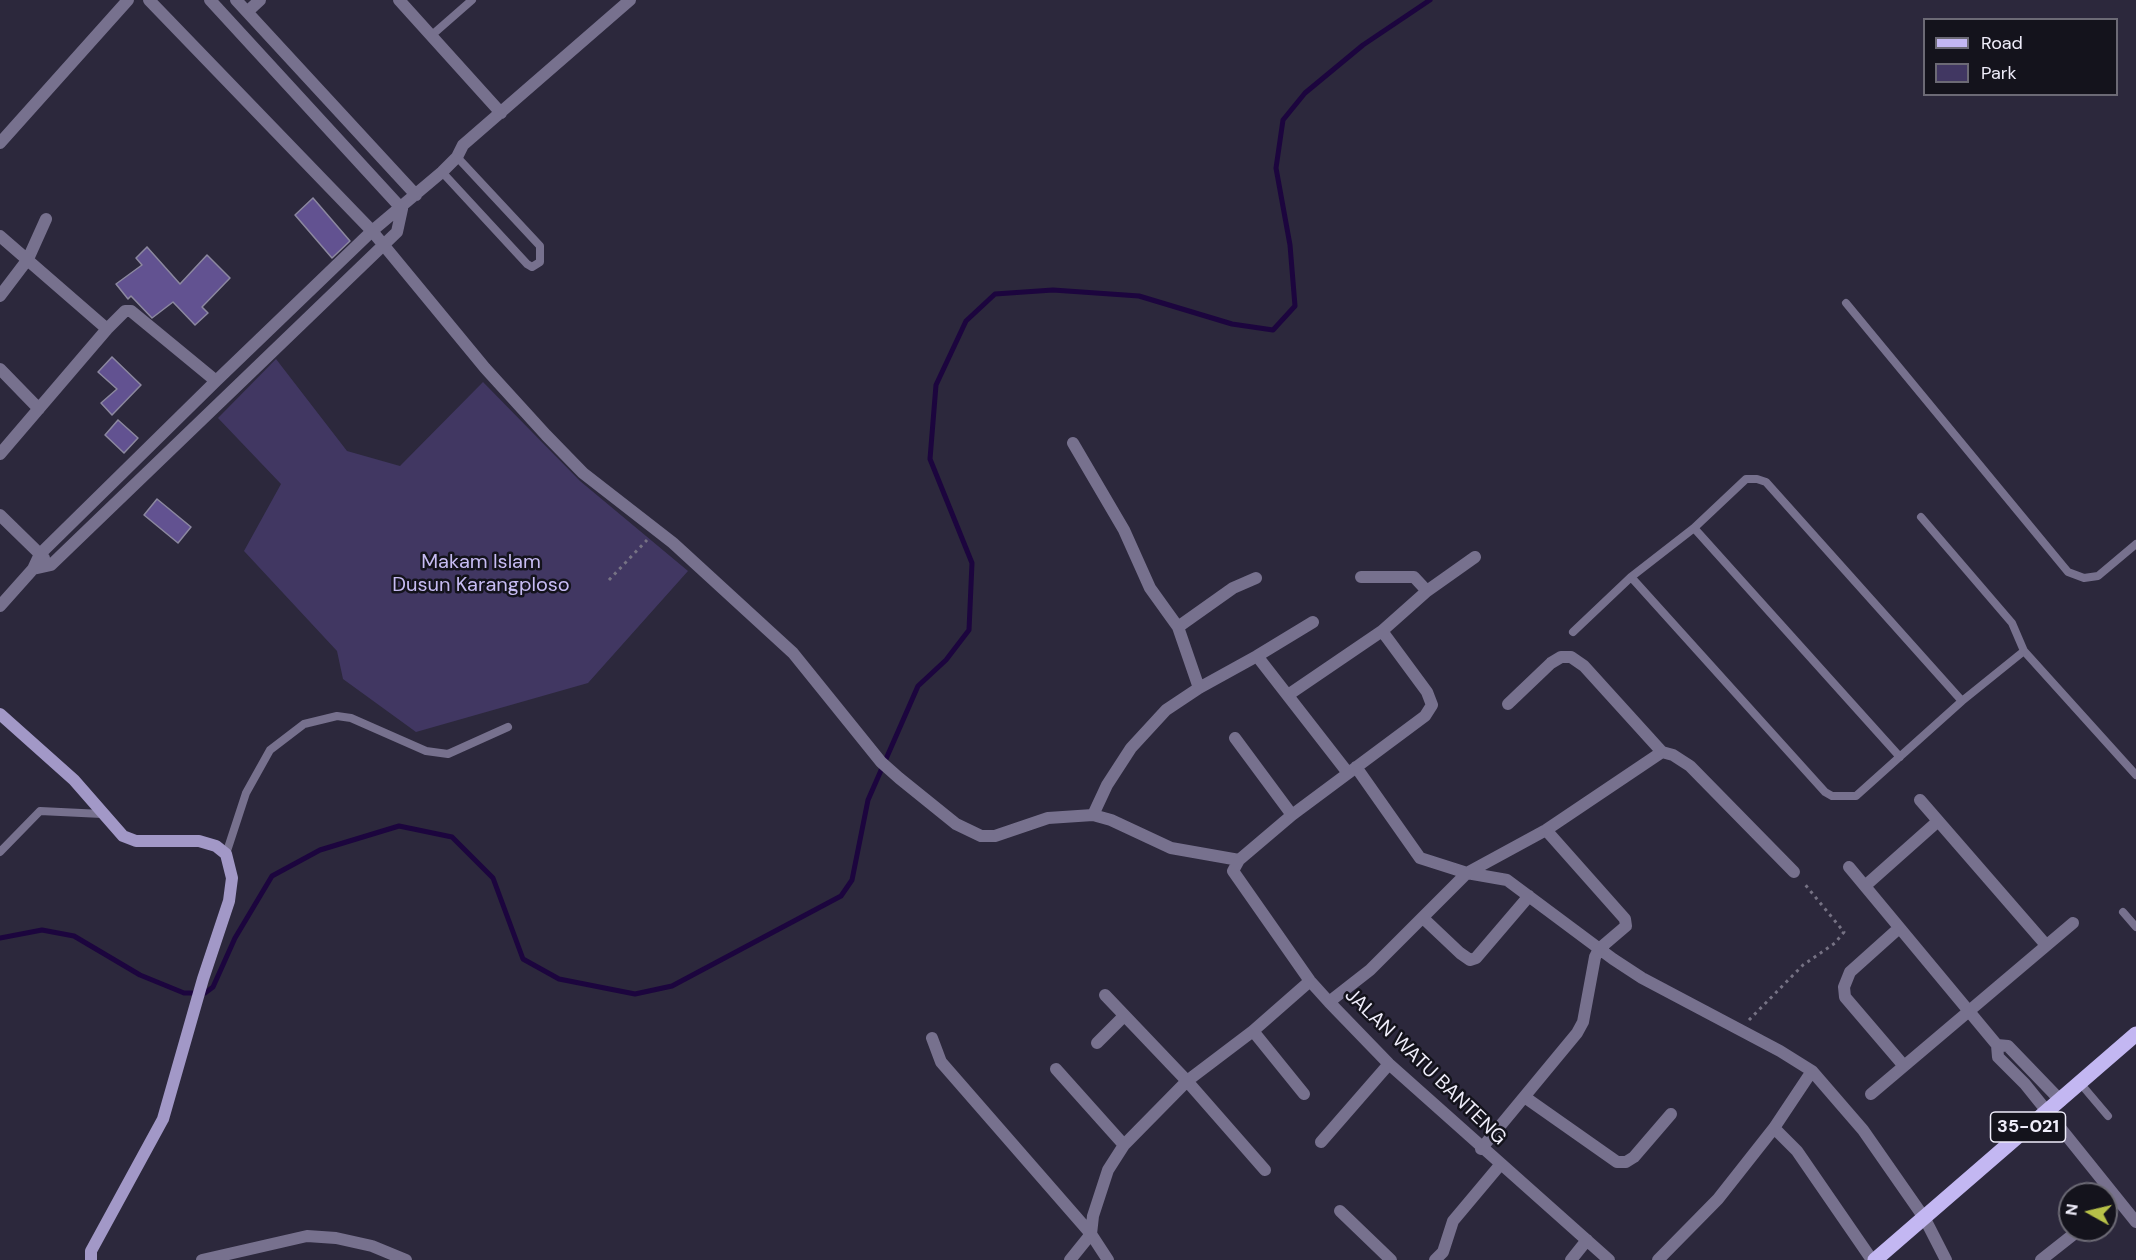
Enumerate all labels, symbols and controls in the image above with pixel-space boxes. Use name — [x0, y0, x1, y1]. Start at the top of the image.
legend — [1923, 18, 2118, 96]
text: Road — [1981, 31, 2023, 55]
text: Park — [1981, 61, 2017, 85]
park label: Makam Islam Dusun Karangploso — [392, 551, 570, 598]
street label: JALAN WATU BANTENG — [1339, 984, 1511, 1150]
road number: 35-021 — [1990, 1112, 2066, 1142]
north arrow — [2058, 1182, 2118, 1242]
text: N — [2060, 1202, 2083, 1217]

